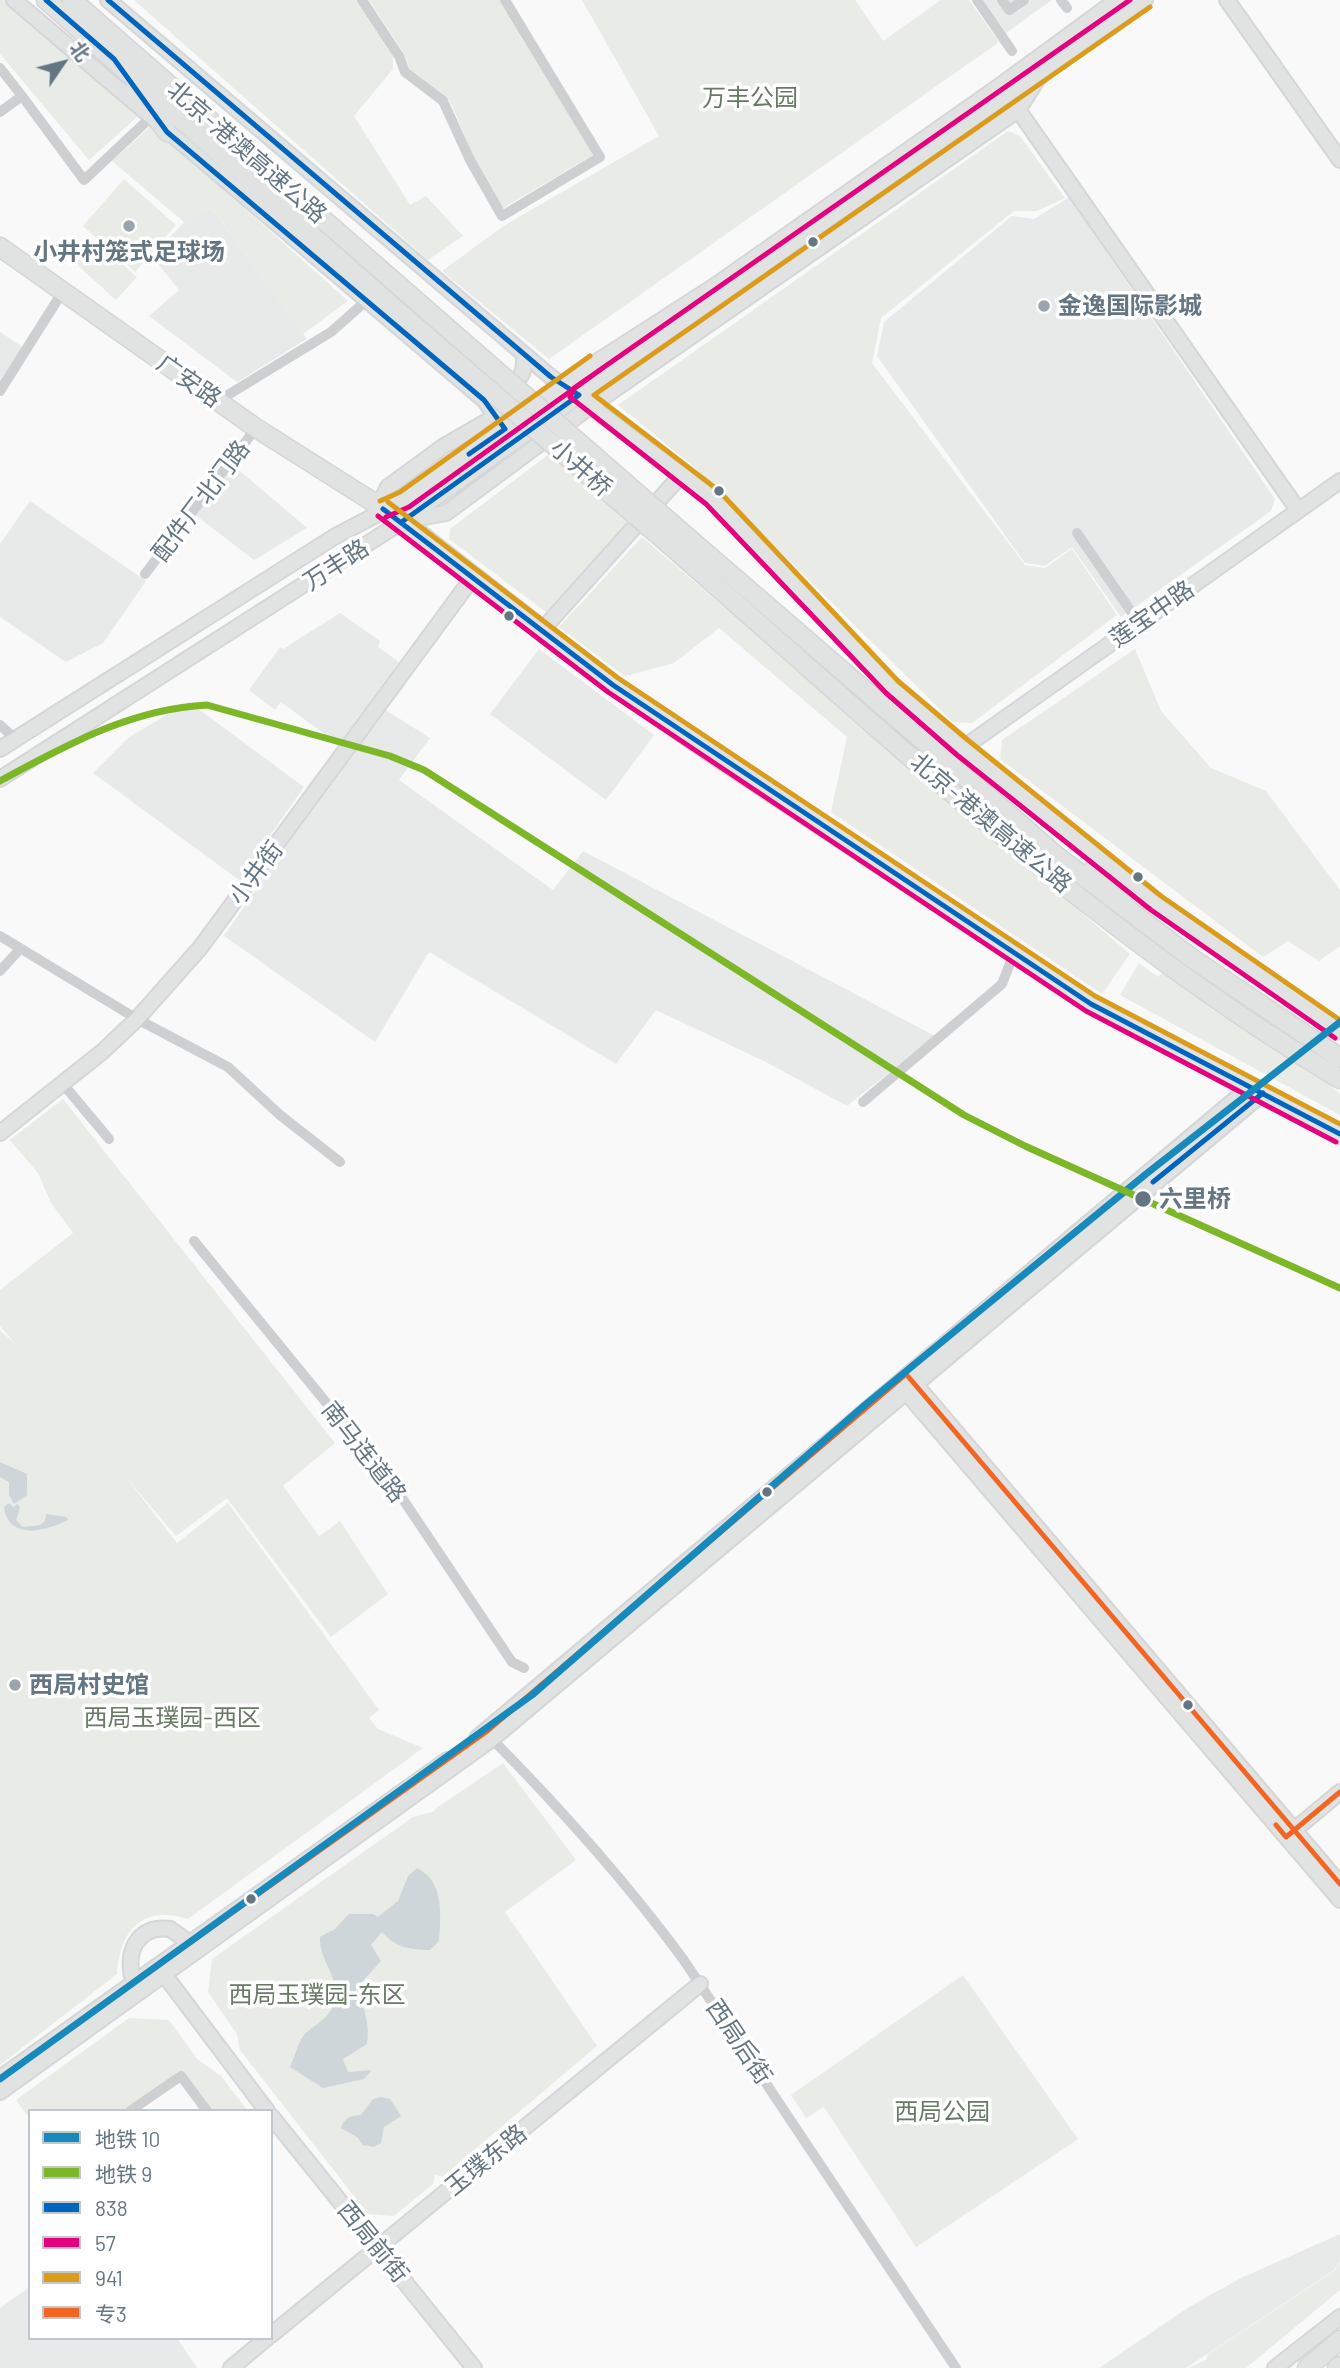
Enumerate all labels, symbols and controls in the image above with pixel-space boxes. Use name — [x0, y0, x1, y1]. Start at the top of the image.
north arrow — [28, 28, 98, 98]
text: 北 — [66, 36, 95, 65]
street label: 北京-港澳高速公路 — [162, 75, 332, 229]
park label: 万丰公园 — [702, 84, 798, 112]
marker: 小井村笼式足球场 — [121, 218, 137, 234]
unlabelled marker — [806, 235, 820, 249]
place label: 小井村笼式足球场 — [33, 238, 225, 266]
place label: 金逸国际影城 — [1058, 292, 1202, 320]
marker: 金逸国际影城 — [1036, 298, 1052, 314]
street label: 广安路 — [151, 349, 227, 413]
street label: 小井桥 — [544, 434, 618, 502]
street label: 配件厂北门路 — [146, 435, 256, 567]
unlabelled marker — [712, 484, 726, 498]
street label: 万丰路 — [298, 533, 374, 597]
street label: 莲宝中路 — [1104, 575, 1200, 653]
unlabelled marker — [502, 609, 516, 623]
street label: 北京-港澳高速公路 — [905, 747, 1077, 899]
street label: 小井街 — [223, 836, 289, 910]
unlabelled marker — [1131, 870, 1145, 884]
place label: 六里桥 — [1159, 1185, 1231, 1213]
marker: 六里桥 — [1133, 1189, 1153, 1209]
street label: 南马连道路 — [316, 1396, 412, 1508]
unlabelled marker — [760, 1485, 774, 1499]
place label: 西局村史馆 — [29, 1671, 149, 1699]
marker: 西局村史馆 — [7, 1677, 23, 1693]
unlabelled marker — [1181, 1698, 1195, 1712]
park label: 西局玉璞园-西区 — [83, 1704, 261, 1732]
unlabelled marker — [244, 1892, 258, 1906]
park label: 西局玉璞园-东区 — [228, 1981, 406, 2009]
street label: 西局后街 — [700, 1994, 778, 2090]
park label: 西局公园 — [894, 2098, 990, 2126]
legend — [28, 2109, 273, 2340]
street label: 玉璞东路 — [440, 2119, 532, 2201]
text: 地铁 10 — [95, 2126, 160, 2151]
text: 地铁 9 — [95, 2161, 152, 2186]
text: 838 — [95, 2195, 128, 2220]
street label: 西局前街 — [332, 2196, 414, 2288]
text: 57 — [95, 2230, 116, 2255]
text: 941 — [95, 2265, 123, 2290]
text: 专3 — [95, 2301, 127, 2326]

